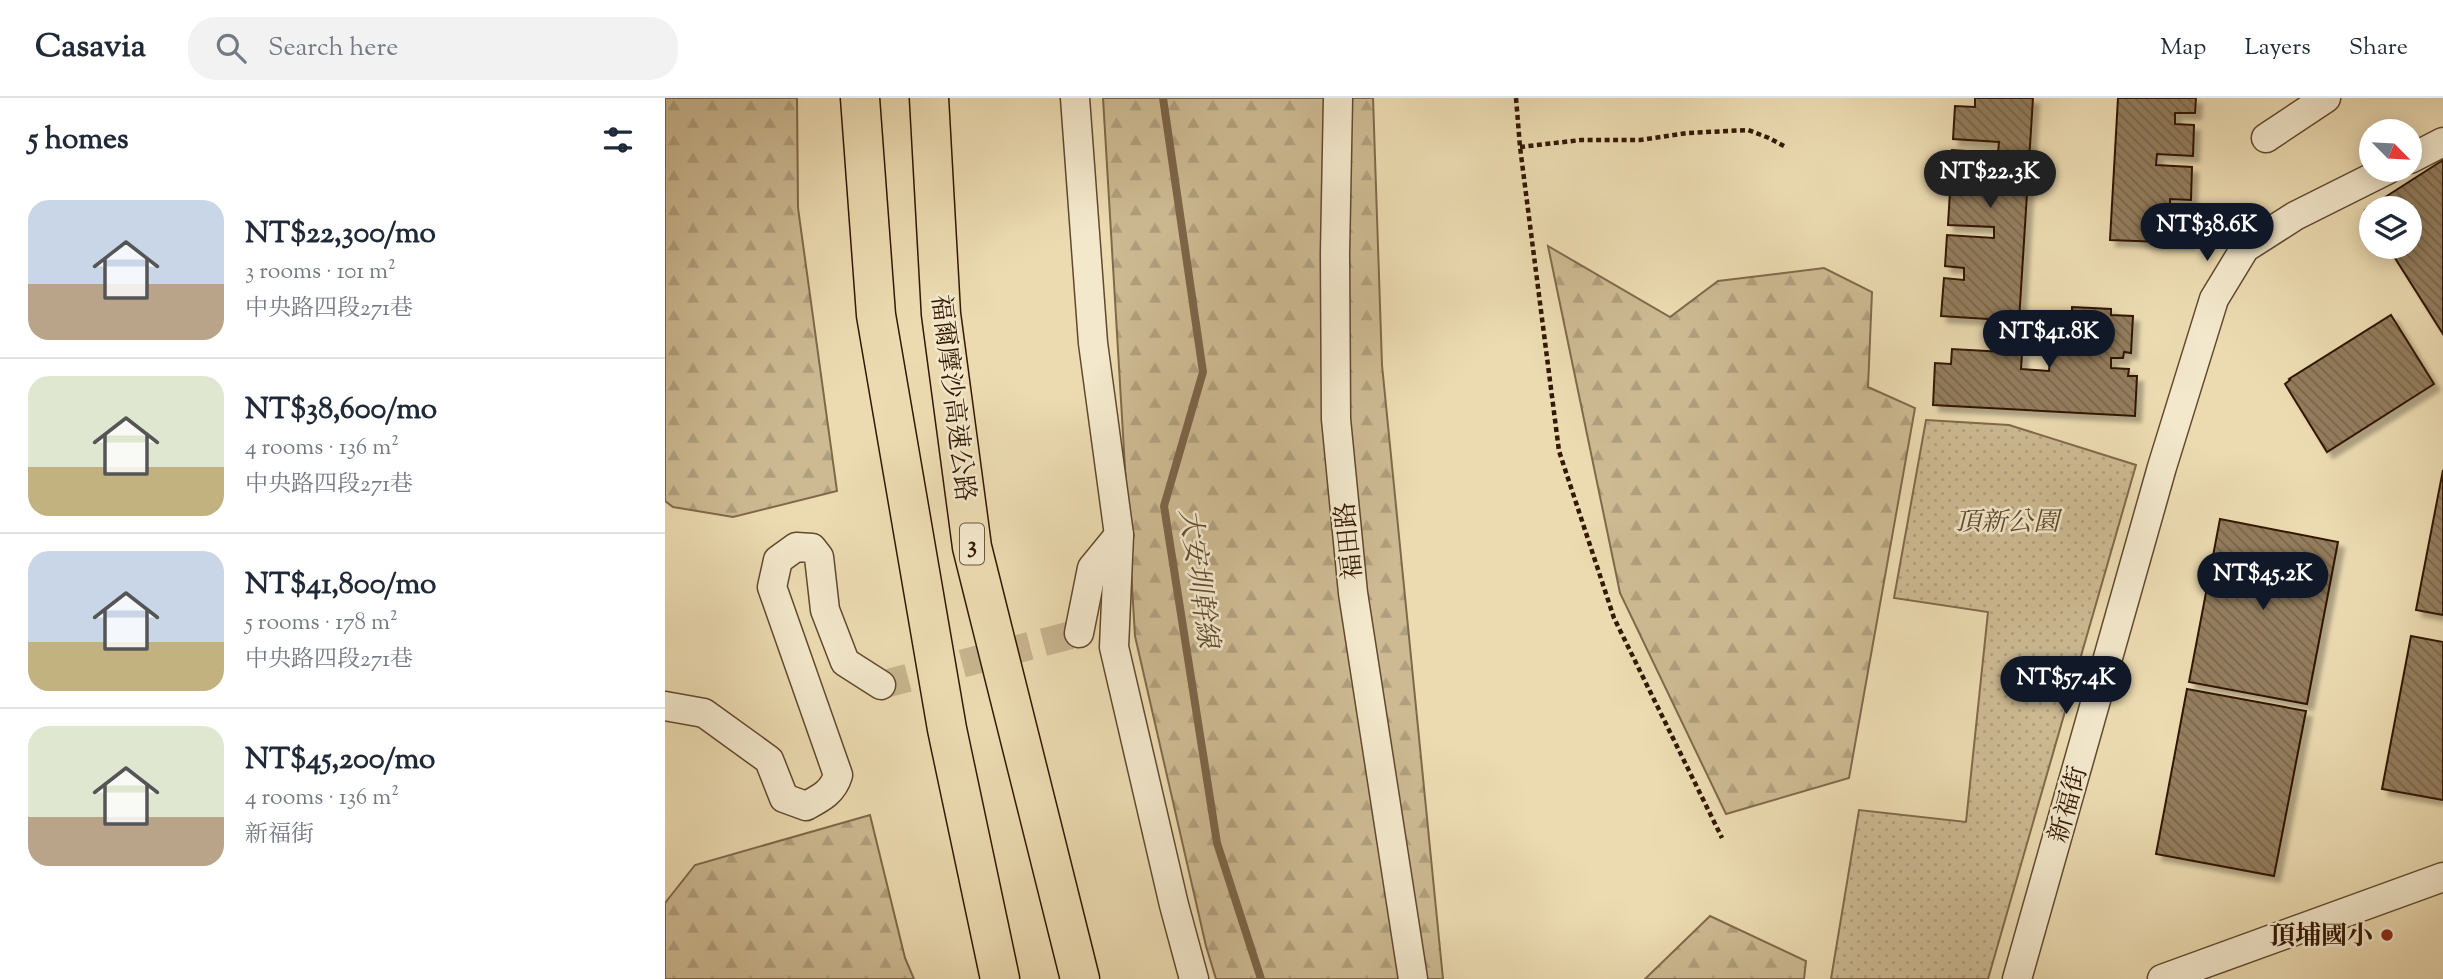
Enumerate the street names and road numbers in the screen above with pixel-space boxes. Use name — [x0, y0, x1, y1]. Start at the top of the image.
street label: 福爾摩沙高速公路 — [920, 293, 983, 504]
street label: 福田路 — [1328, 500, 1373, 581]
road number: 3 — [960, 524, 984, 564]
street label: 新福街 — [2041, 762, 2098, 847]

